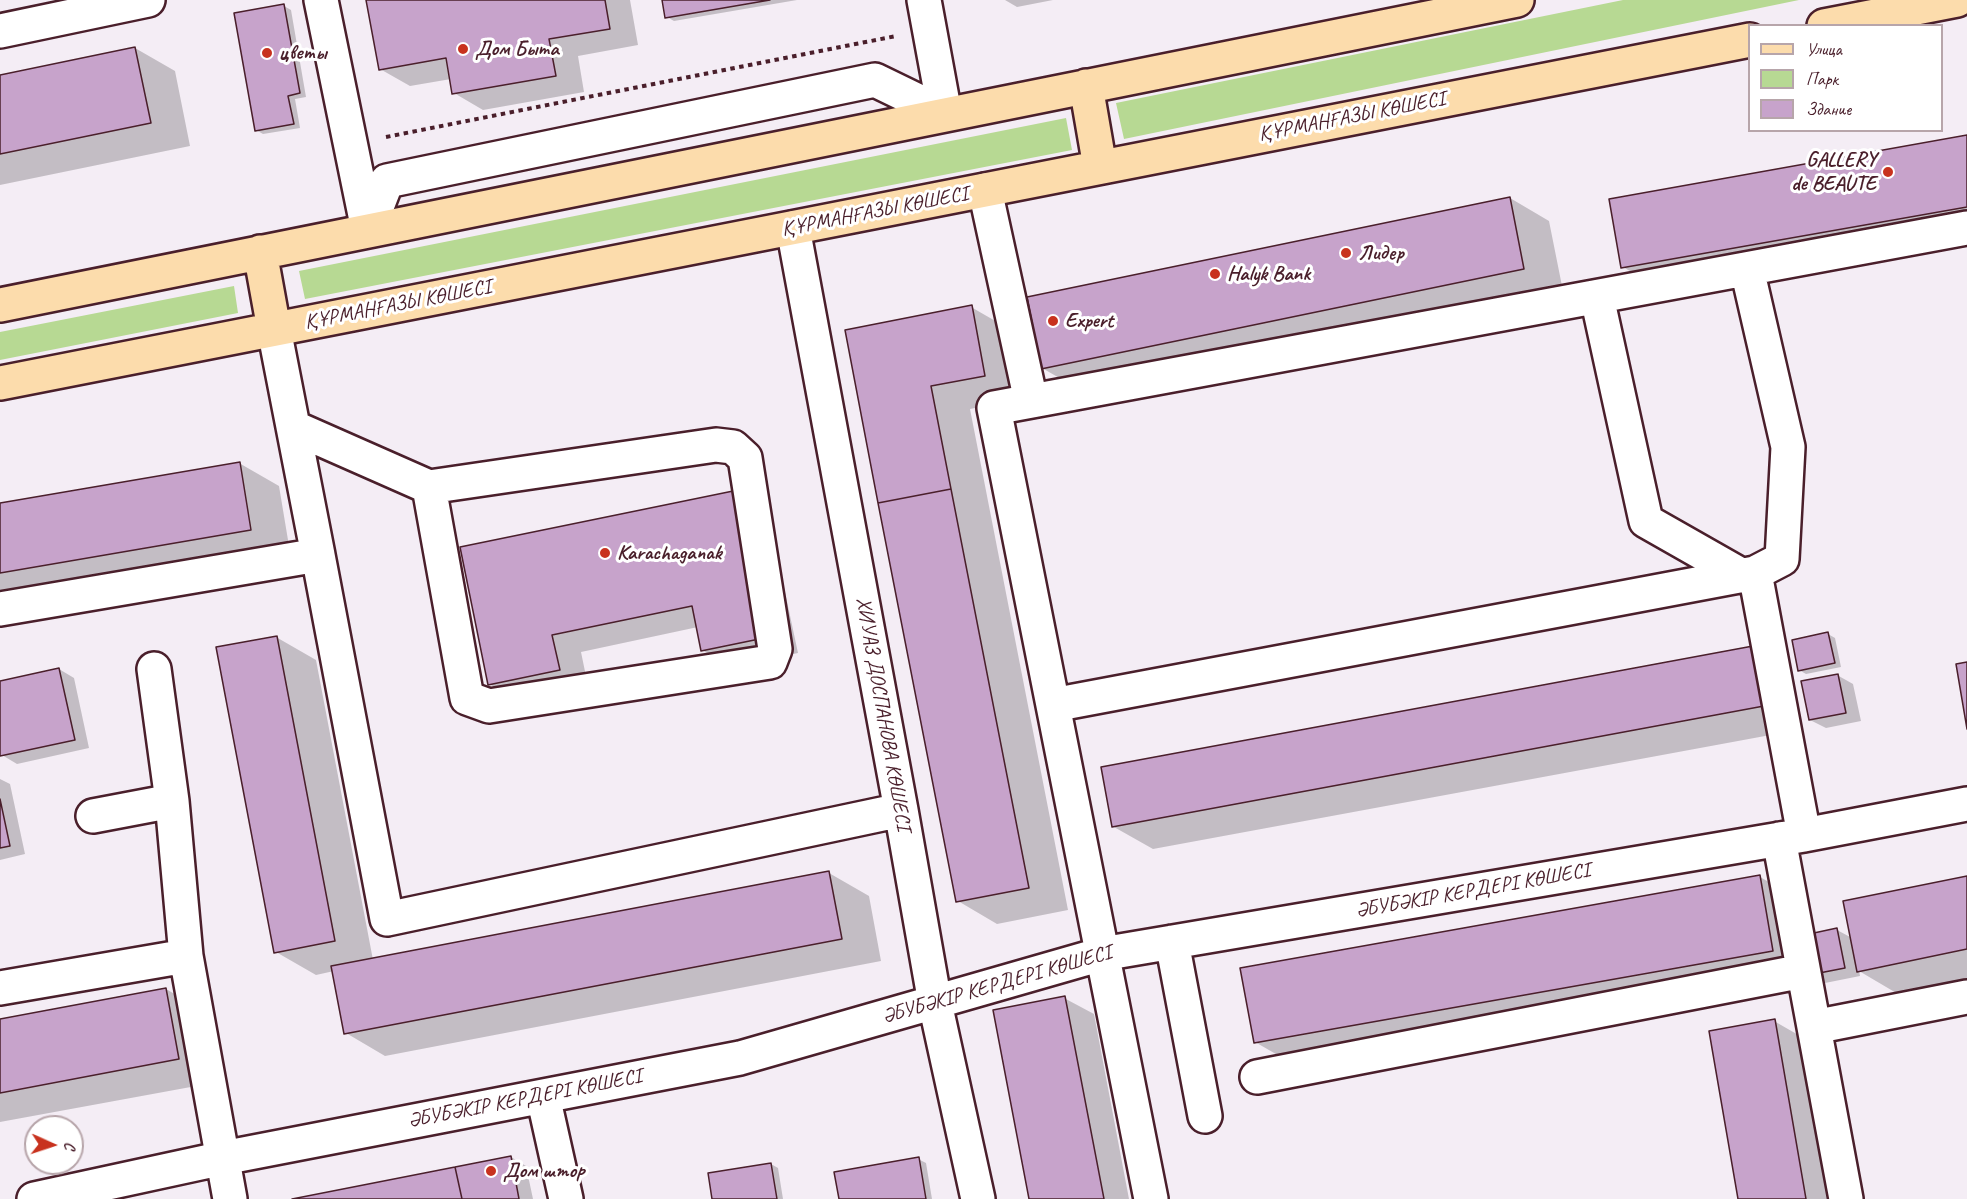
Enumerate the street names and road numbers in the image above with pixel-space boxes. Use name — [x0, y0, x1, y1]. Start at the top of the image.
street label: ҚҰРМАНҒАЗЫ КӨШЕСІ — [1257, 87, 1447, 147]
street label: ҚҰРМАНҒАЗЫ КӨШЕСІ — [780, 182, 970, 242]
street label: ҚҰРМАНҒАЗЫ КӨШЕСІ — [303, 275, 493, 335]
street label: ХИУАЗ ДОСПАНОВА КӨШЕСІ — [850, 595, 916, 833]
street label: ӘБУБӘКІР КЕРДЕРІ КӨШЕСІ — [1354, 858, 1592, 924]
street label: ӘБУБӘКІР КЕРДЕРІ КӨШЕСІ — [879, 940, 1115, 1030]
street label: ӘБУБӘКІР КЕРДЕРІ КӨШЕСІ — [406, 1064, 644, 1134]

